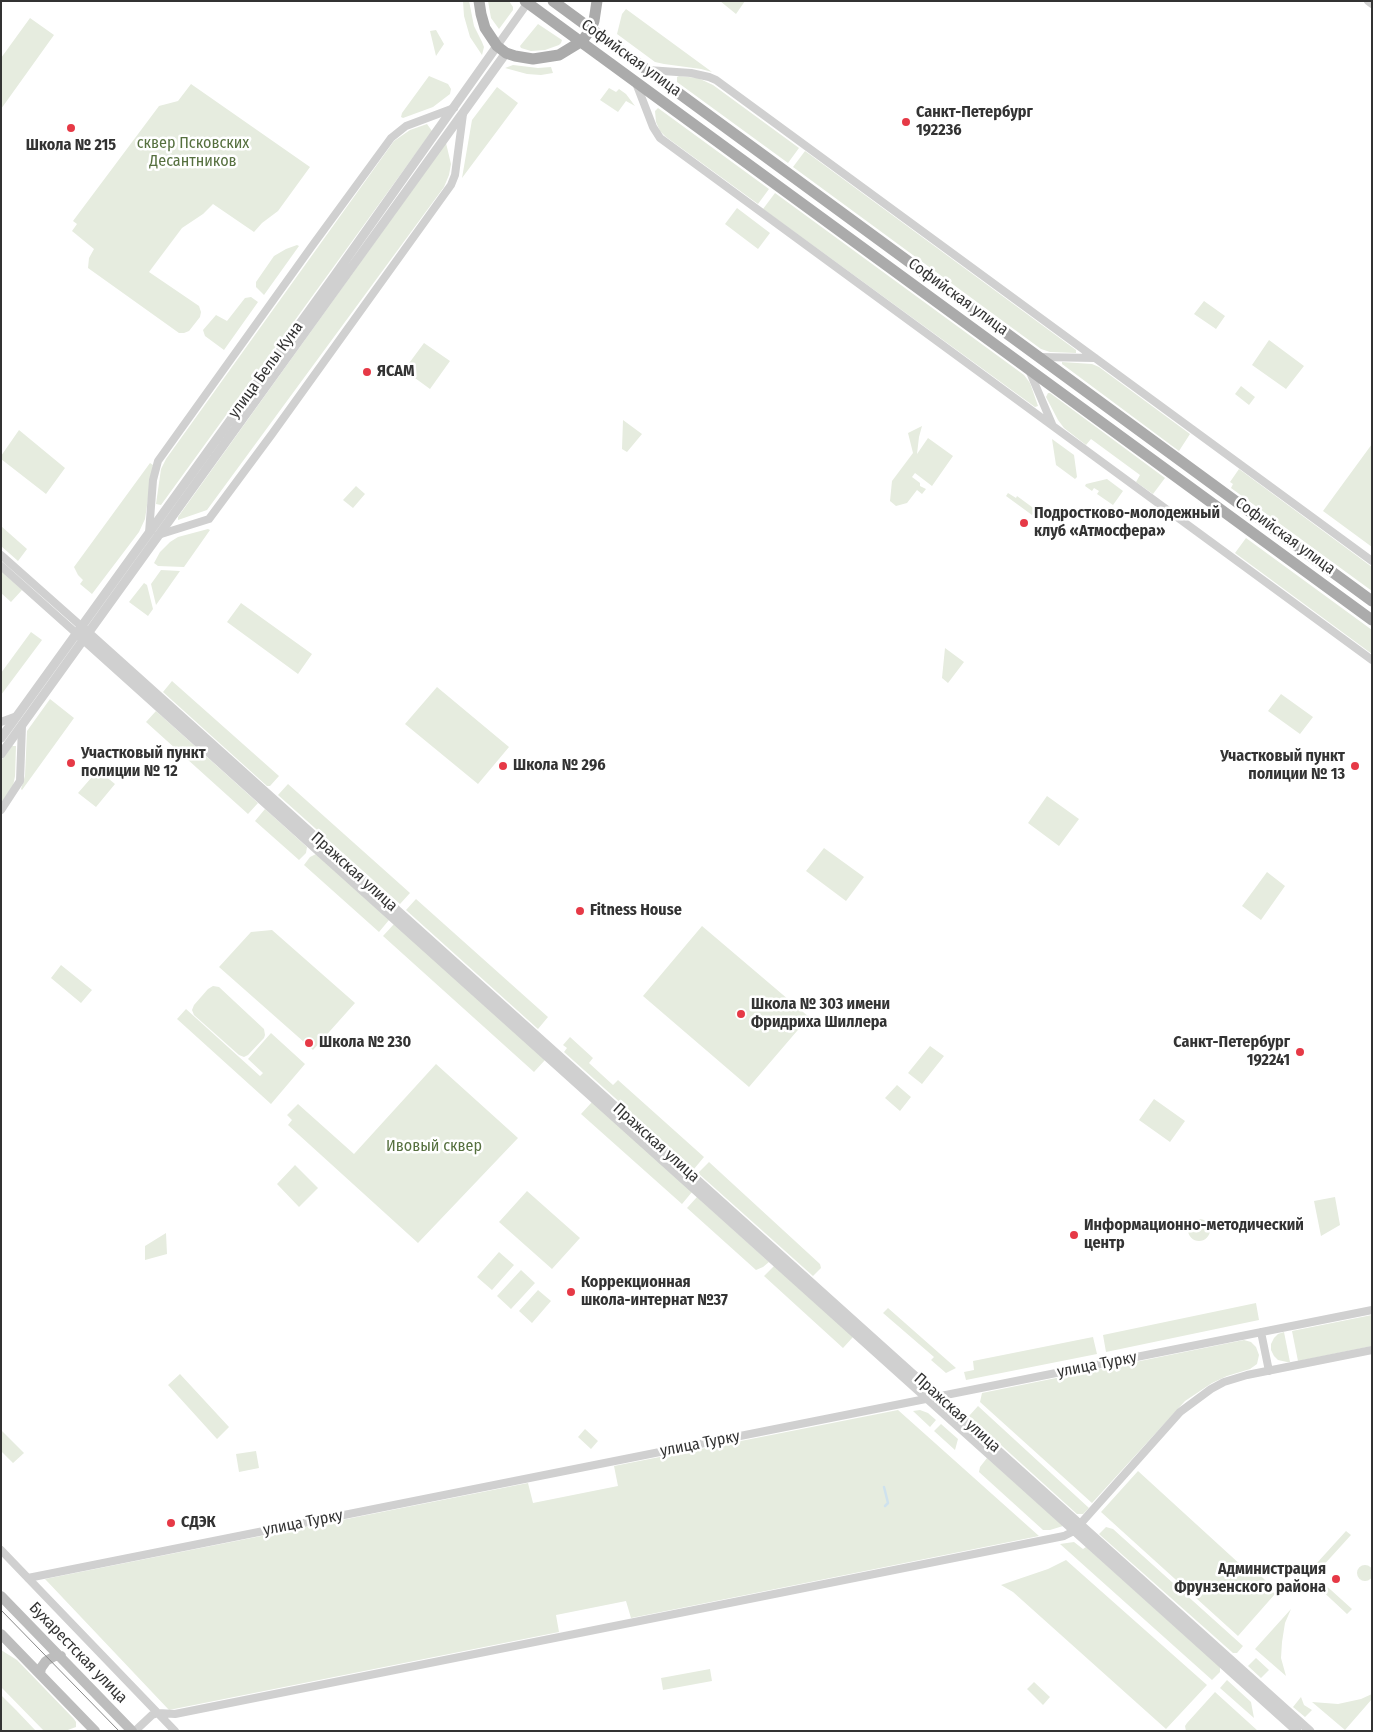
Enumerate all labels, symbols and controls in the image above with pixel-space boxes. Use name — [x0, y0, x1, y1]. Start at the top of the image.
street label: Софийская улица — [577, 15, 685, 101]
place label: Санкт-Петербург 192236 — [916, 103, 1033, 141]
marker: Санкт-Петербург 192236 — [900, 116, 912, 128]
marker: Школа № 215 — [65, 122, 77, 134]
park label: сквер Псковских Десантников — [137, 134, 249, 172]
place label: Школа № 215 — [26, 136, 116, 156]
street label: Софийская улица — [904, 254, 1012, 340]
street label: улица Белы Куна — [225, 318, 307, 422]
place label: ЯСАМ — [377, 362, 414, 382]
marker: ЯСАМ — [361, 366, 373, 378]
street label: Софийская улица — [1231, 493, 1339, 579]
place label: Подростково-молодежный клуб «Атмосфера» — [1034, 504, 1220, 542]
marker: Подростково-молодежный клуб «Атмосфера» — [1018, 517, 1030, 529]
place label: Участковый пункт полиции № 12 — [81, 744, 206, 782]
place label: Участковый пункт полиции № 13 — [1220, 747, 1345, 785]
place label: Школа № 296 — [513, 756, 606, 776]
marker: Участковый пункт полиции № 12 — [65, 757, 77, 769]
marker: Школа № 296 — [497, 760, 509, 772]
marker: Участковый пункт полиции № 13 — [1349, 760, 1361, 772]
street label: Пражская улица — [307, 828, 401, 916]
place label: Fitness House — [590, 901, 682, 921]
marker: Fitness House — [574, 905, 586, 917]
place label: Школа № 303 имени Фридриха Шиллера — [751, 995, 890, 1033]
marker: Школа № 303 имени Фридриха Шиллера — [735, 1008, 747, 1020]
place label: Школа № 230 — [319, 1033, 411, 1053]
place label: Санкт-Петербург 192241 — [1173, 1033, 1290, 1071]
marker: Школа № 230 — [303, 1037, 315, 1049]
marker: Санкт-Петербург 192241 — [1294, 1046, 1306, 1058]
street label: Пражская улица — [609, 1099, 703, 1187]
park label: Ивовый сквер — [386, 1137, 482, 1157]
place label: Информационно-методический центр — [1084, 1216, 1304, 1254]
marker: Информационно-методический центр — [1068, 1229, 1080, 1241]
place label: Коррекционная школа-интернат №37 — [581, 1273, 728, 1311]
marker: Коррекционная школа-интернат №37 — [565, 1286, 577, 1298]
street label: улица Турку — [1055, 1348, 1139, 1382]
street label: Пражская улица — [910, 1369, 1004, 1457]
street label: улица Турку — [658, 1427, 742, 1461]
street label: улица Турку — [261, 1506, 345, 1540]
place label: СДЭК — [181, 1513, 216, 1533]
marker: СДЭК — [165, 1517, 177, 1529]
place label: Администрация Фрунзенского района — [1174, 1560, 1326, 1598]
marker: Администрация Фрунзенского района — [1330, 1573, 1342, 1585]
street label: Бухарестская улица — [25, 1598, 131, 1708]

